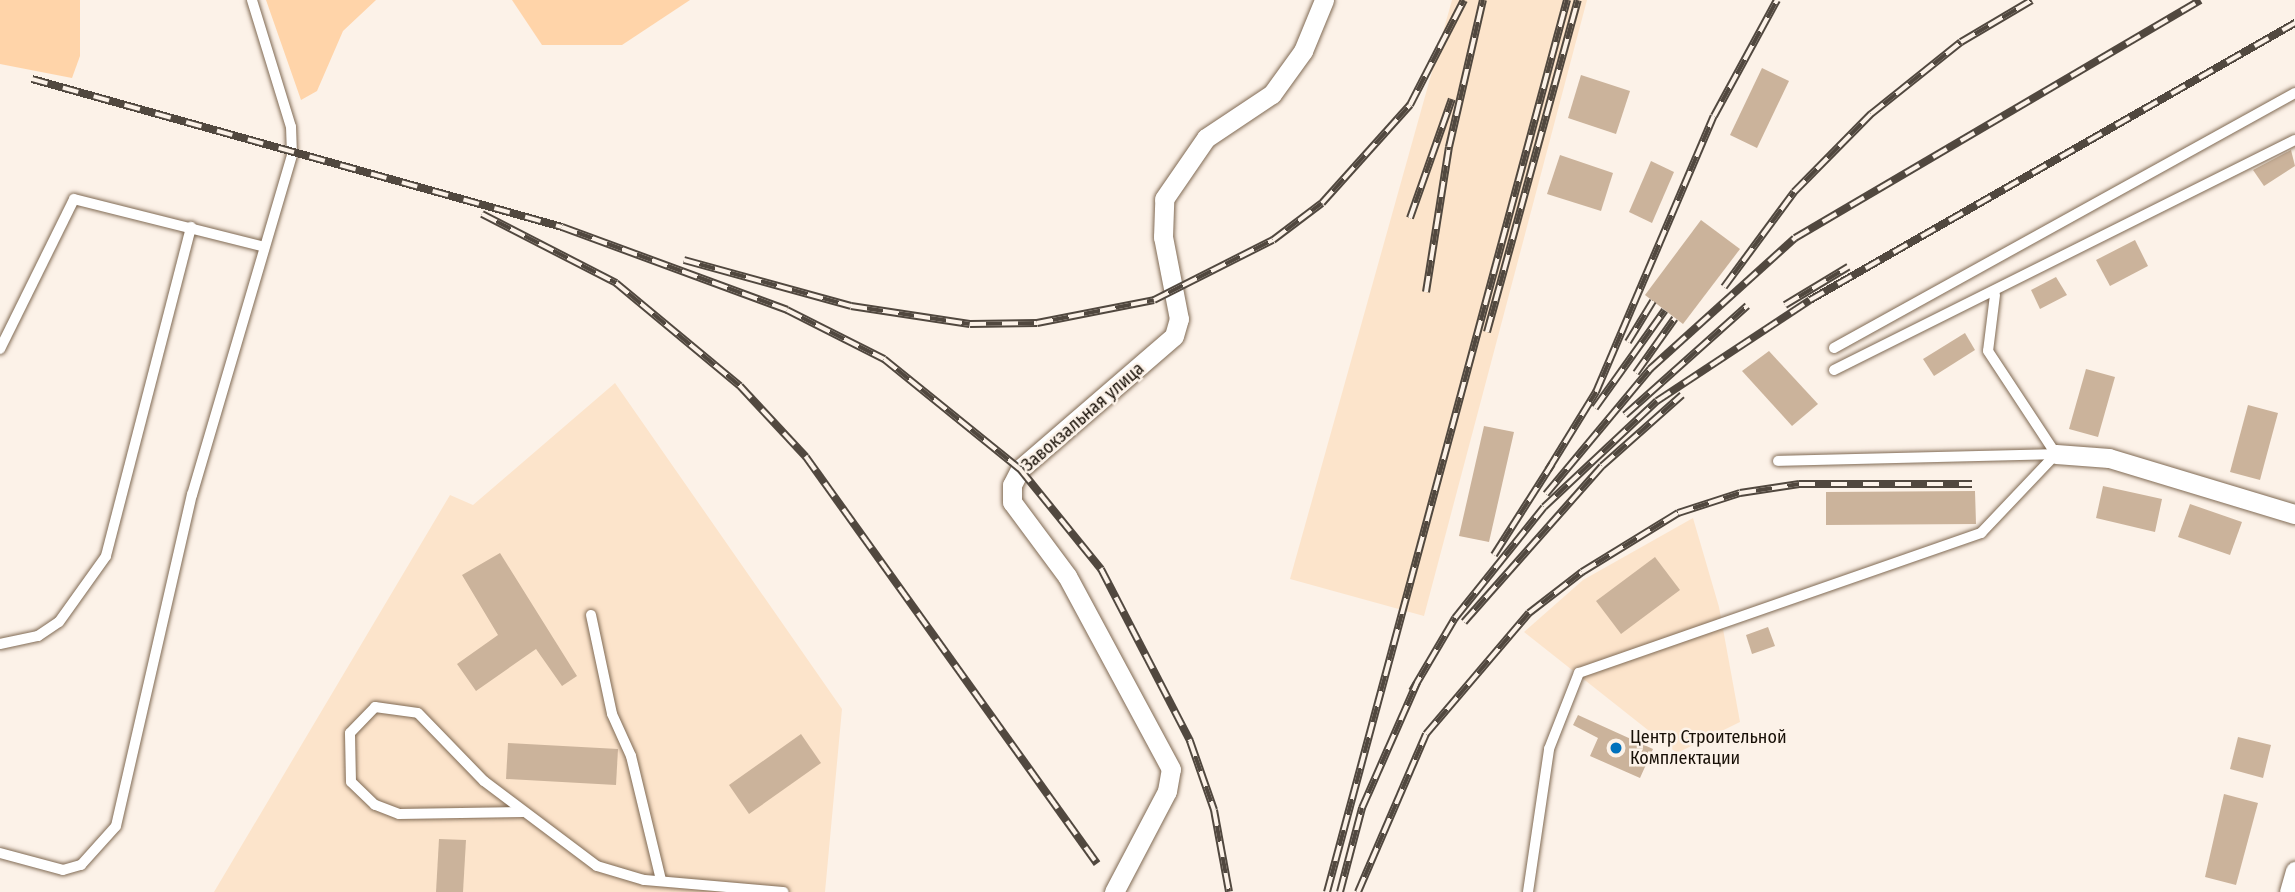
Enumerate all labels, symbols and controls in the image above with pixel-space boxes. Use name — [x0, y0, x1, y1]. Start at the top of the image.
street label: Завокзальная улица — [1017, 358, 1149, 476]
place label: Центр Строительной Комплектации — [1630, 727, 1787, 770]
marker: Центр Строительной Комплектации — [1608, 740, 1624, 756]

